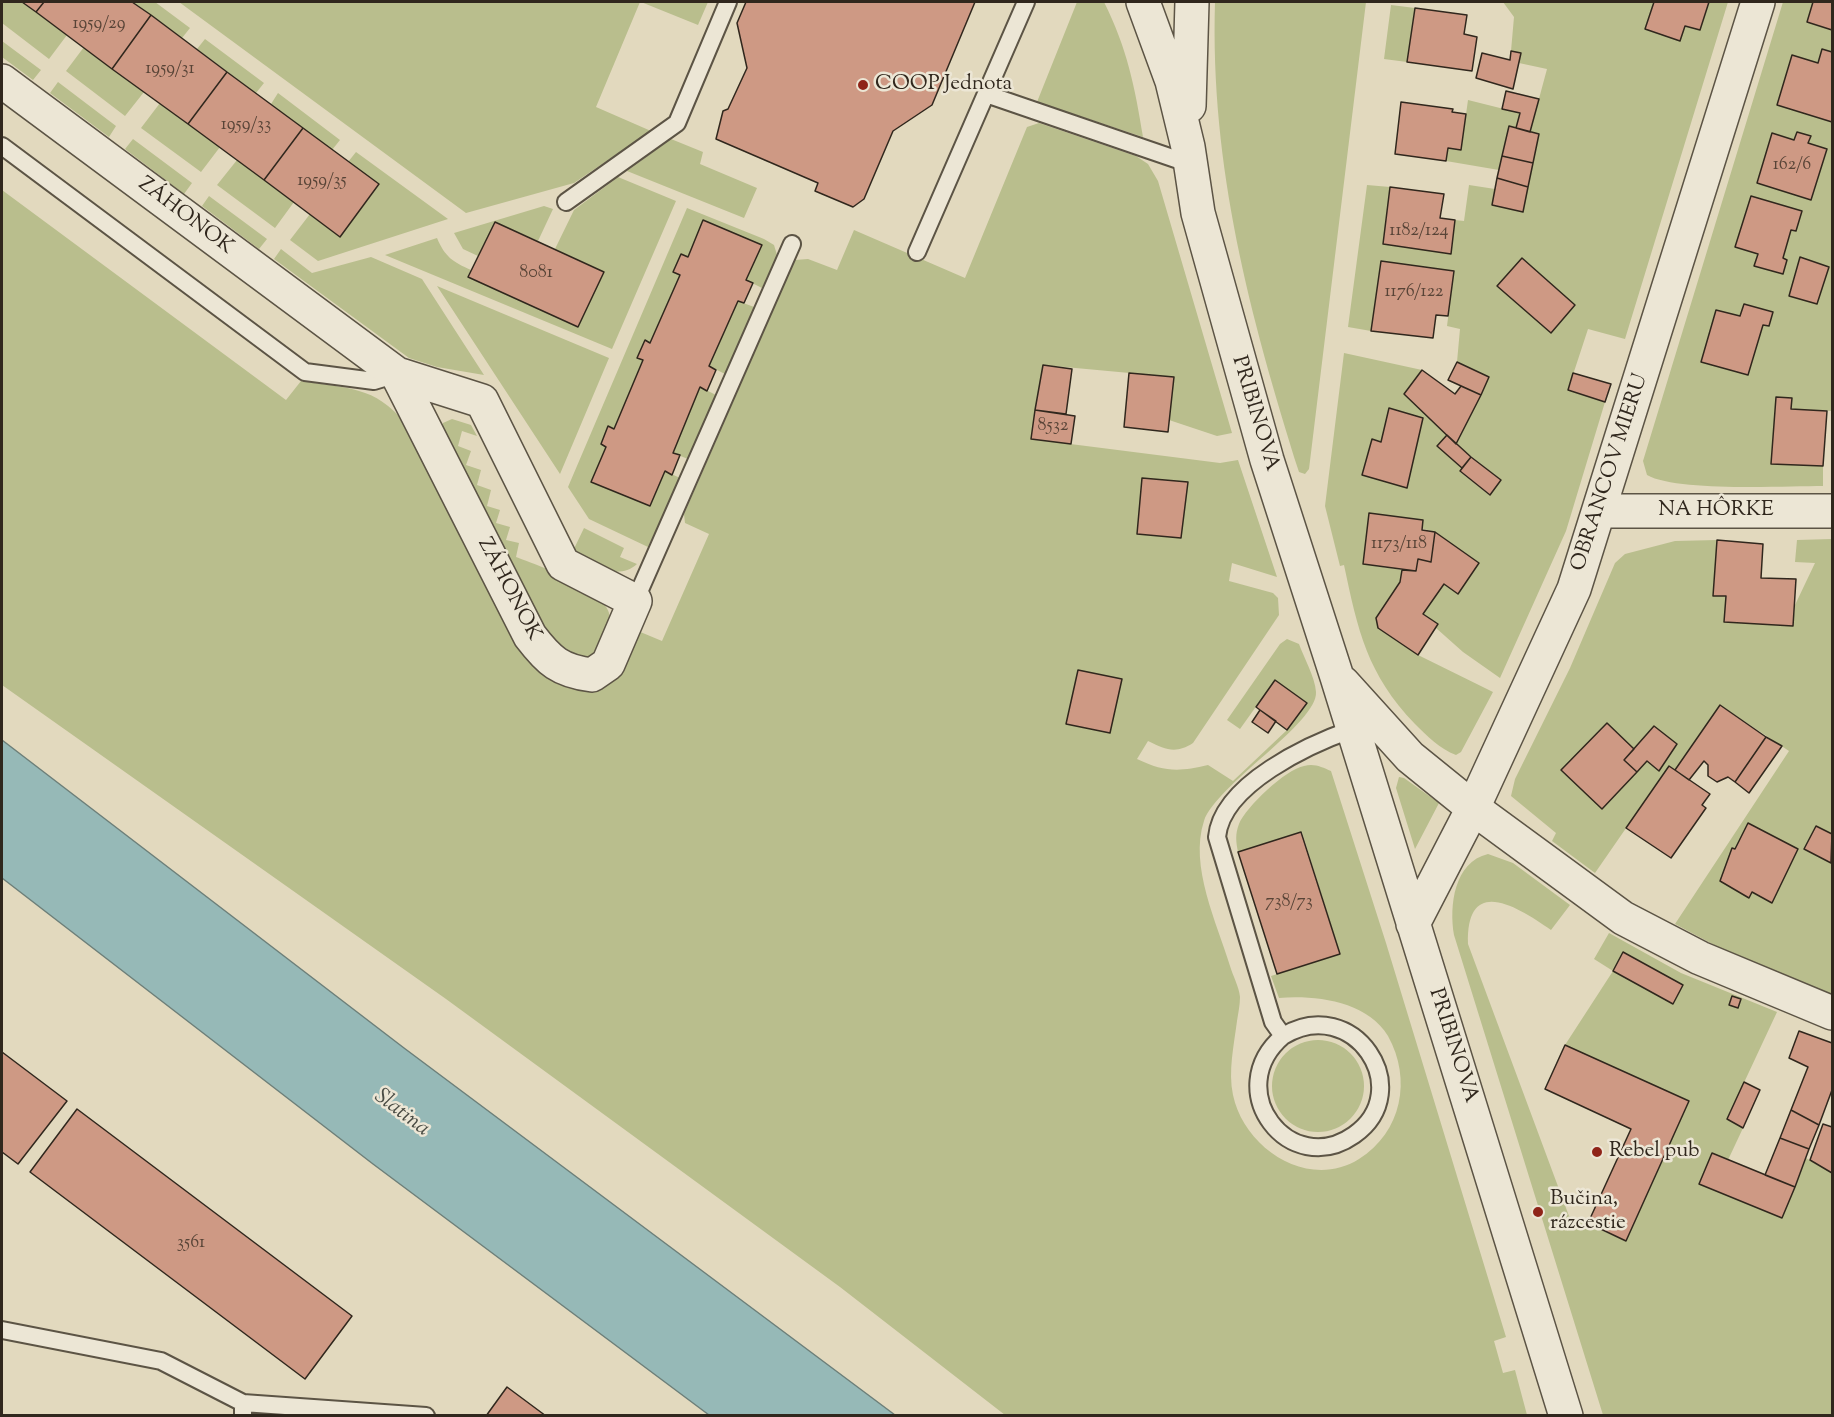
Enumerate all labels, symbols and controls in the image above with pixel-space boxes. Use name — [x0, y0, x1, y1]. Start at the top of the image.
house number: 1959/29 — [72, 14, 126, 36]
house number: 1959/31 — [145, 59, 195, 81]
place label: COOP Jednota — [875, 72, 1012, 98]
marker: COOP Jednota — [856, 78, 870, 92]
house number: 1959/33 — [221, 115, 271, 137]
house number: 162/6 — [1773, 155, 1811, 177]
house number: 1959/35 — [297, 171, 347, 193]
street label: ZÁHONOK — [132, 173, 238, 261]
house number: 1182/124 — [1389, 221, 1449, 243]
house number: 8081 — [519, 263, 553, 285]
house number: 1176/122 — [1384, 282, 1444, 304]
street label: PRIBINOVA — [1225, 353, 1283, 475]
street label: OBRANCOV MIERU — [1567, 371, 1655, 575]
house number: 8532 — [1038, 416, 1068, 438]
street label: NA HÔRKE — [1658, 498, 1774, 524]
street label: ZÁHONOK — [470, 534, 546, 646]
house number: 1173/118 — [1371, 534, 1427, 556]
house number: 738/73 — [1265, 892, 1313, 914]
street label: PRIBINOVA — [1422, 985, 1482, 1107]
water label: Slatina — [368, 1085, 434, 1143]
place label: Rebel pub — [1609, 1139, 1700, 1165]
marker: Rebel pub — [1590, 1145, 1604, 1159]
place label: Bučina, rázcestie — [1550, 1187, 1626, 1237]
marker: Bučina, rázcestie — [1531, 1205, 1545, 1219]
house number: 3561 — [177, 1233, 205, 1255]

